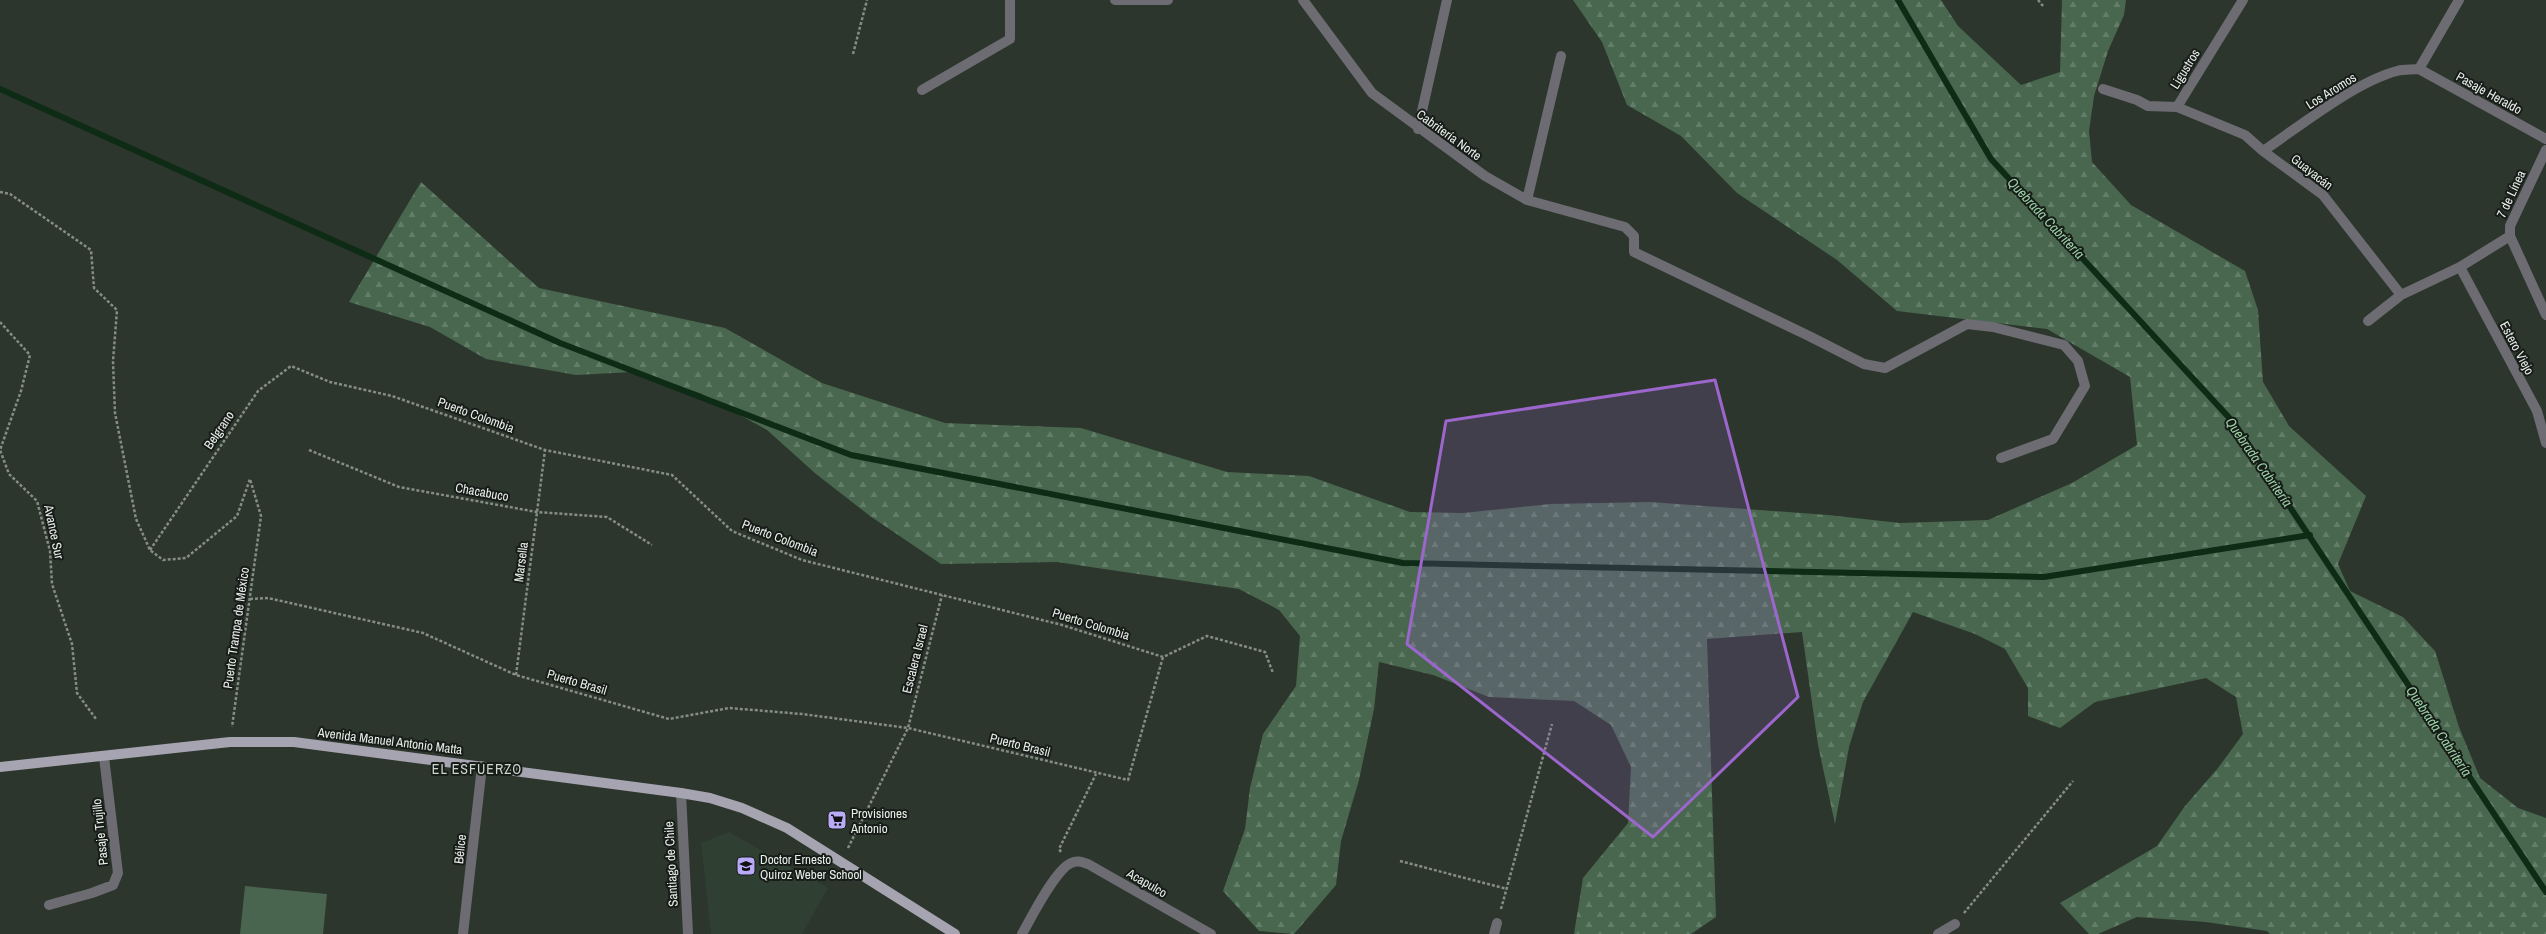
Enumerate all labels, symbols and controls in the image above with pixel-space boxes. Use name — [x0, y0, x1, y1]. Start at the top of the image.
street label: Ligustros — [2166, 46, 2204, 92]
street label: Pasaje Heraldo — [2453, 68, 2525, 118]
street label: Los Aromos — [2303, 69, 2359, 113]
street label: Cabritería Norte — [1413, 106, 1485, 164]
street label: Guayacán — [2288, 150, 2336, 194]
street label: 7 de Línea — [2493, 168, 2529, 220]
water label: Quebrada Cabritería — [2004, 173, 2088, 263]
street label: Estero Viejo — [2496, 318, 2538, 378]
street label: Puerto Colombia — [436, 393, 517, 437]
street label: Belgrano — [200, 408, 238, 452]
water label: Quebrada Cabritería — [2221, 414, 2297, 510]
street label: Chacabuco — [454, 479, 510, 505]
street label: Avance Sur — [40, 502, 68, 561]
street label: Puerto Colombia — [740, 516, 820, 560]
street label: Marsella — [510, 541, 532, 583]
street label: Puerto Trampa de México — [219, 566, 253, 690]
street label: Puerto Colombia — [1050, 604, 1132, 644]
street label: Escalera Israel — [898, 623, 932, 695]
street label: Puerto Brasil — [545, 665, 609, 699]
water label: Quebrada Cabritería — [2402, 682, 2476, 780]
street label: Avenida Manuel Antonio Matta — [316, 724, 463, 758]
street label: Puerto Brasil — [988, 729, 1052, 761]
district label: EL ESFUERZO — [432, 760, 522, 778]
street label: Pasaje Trujillo — [88, 798, 112, 866]
place label: Provisiones Antonio — [850, 805, 907, 837]
supermarket icon: Provisiones Antonio — [826, 809, 848, 831]
street label: Santiago de Chile — [660, 821, 682, 907]
street label: Bélice — [450, 833, 470, 865]
place label: Doctor Ernesto Quiroz Weber School — [760, 851, 862, 883]
school or university icon: Doctor Ernesto Quiroz Weber School — [735, 855, 757, 877]
street label: Acapulco — [1123, 864, 1170, 901]

